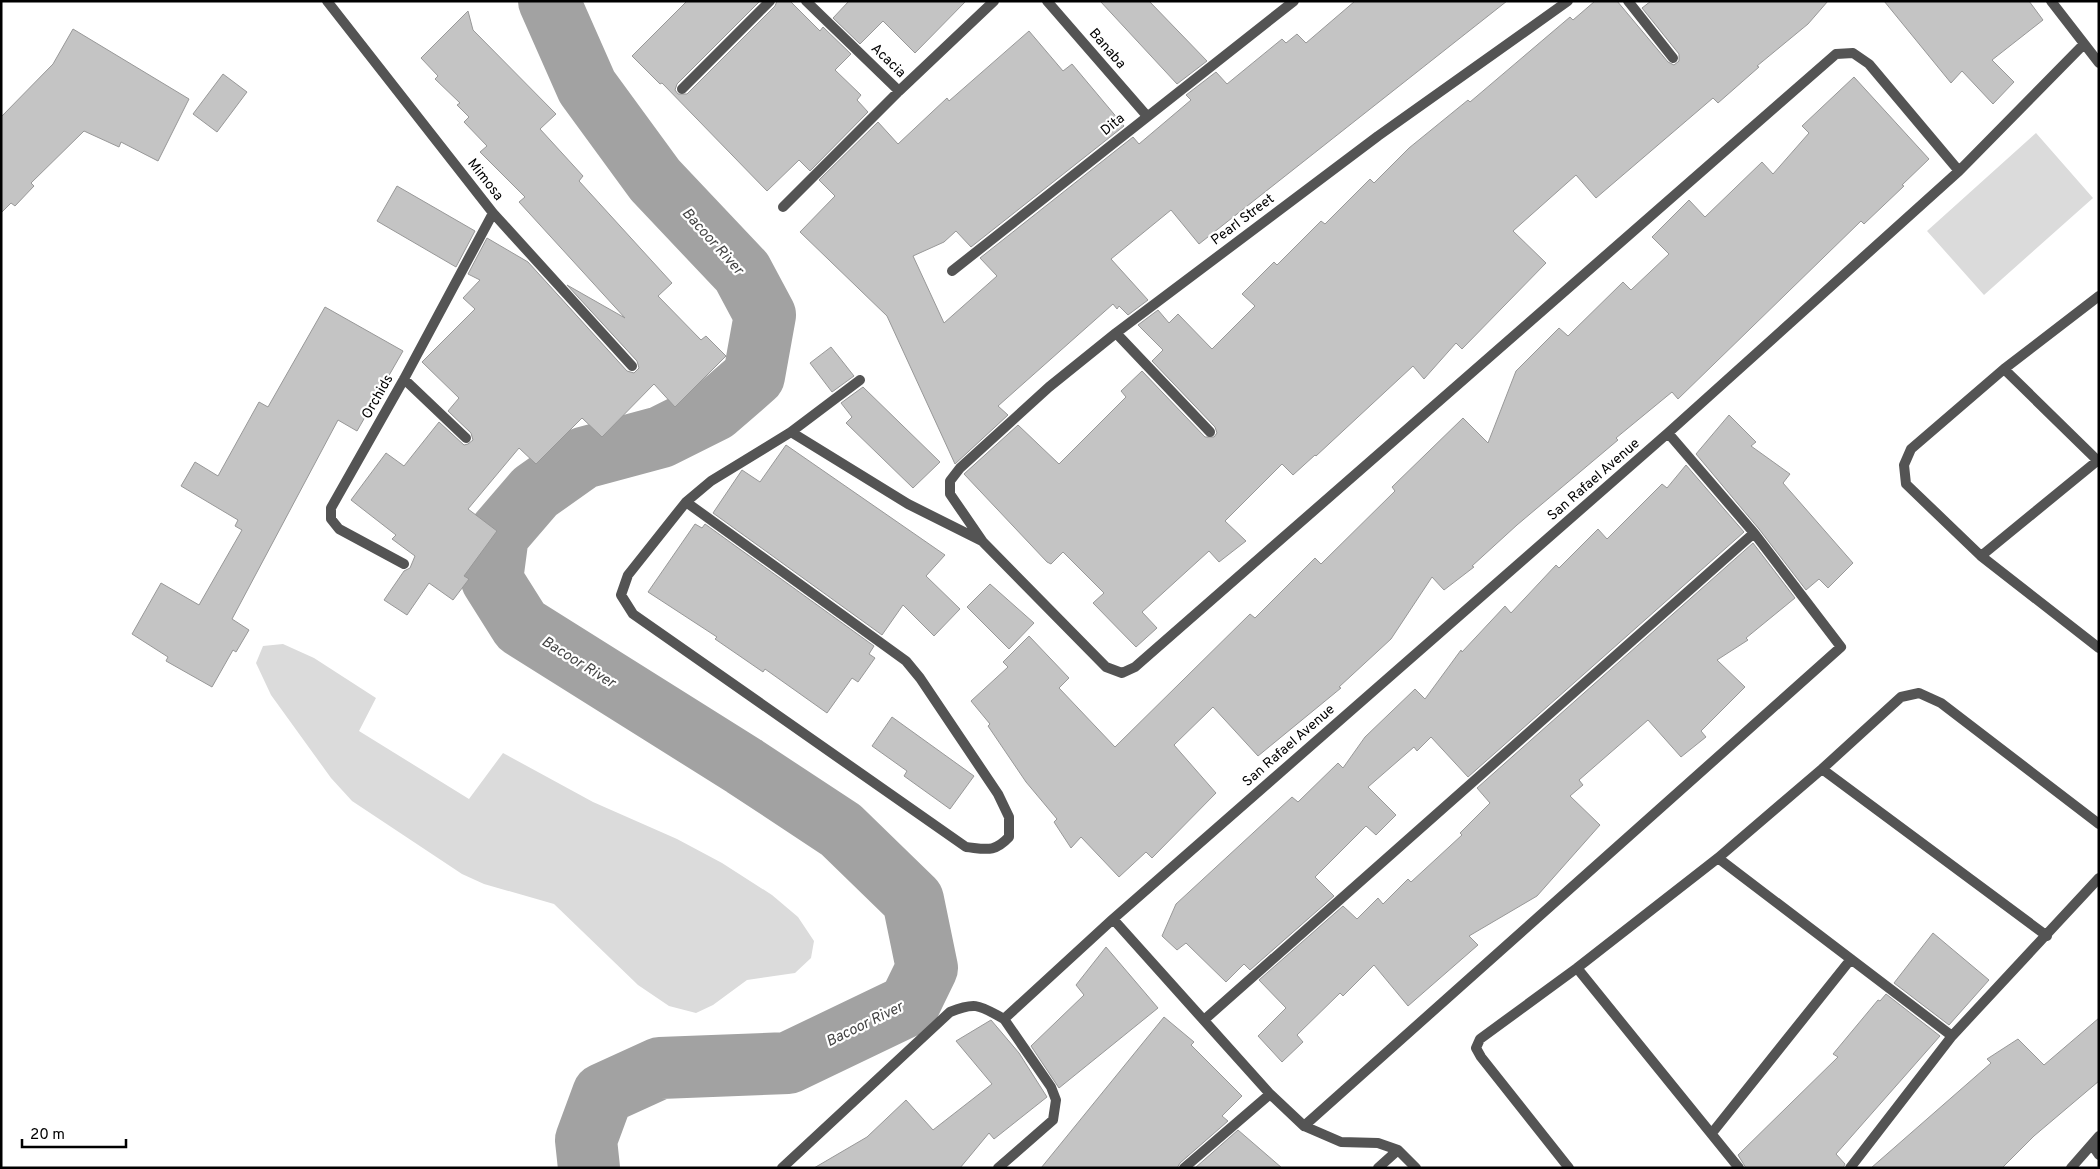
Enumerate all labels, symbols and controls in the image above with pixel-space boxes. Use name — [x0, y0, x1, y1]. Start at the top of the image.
street label: Banaba — [1085, 25, 1129, 73]
street label: Acacia — [867, 40, 909, 82]
street label: Dita — [1098, 110, 1128, 140]
street label: Mimosa — [463, 156, 507, 204]
street label: Pearl Street — [1208, 191, 1278, 249]
water label: Bacoor River — [677, 205, 748, 280]
street label: Orchids — [359, 372, 397, 422]
street label: San Rafael Avenue — [1544, 435, 1644, 525]
water label: Bacoor River — [538, 633, 620, 694]
street label: San Rafael Avenue — [1239, 701, 1339, 791]
water label: Bacoor River — [823, 998, 908, 1052]
scale bar — [22, 1116, 126, 1148]
text: 20 m — [30, 1126, 65, 1145]

